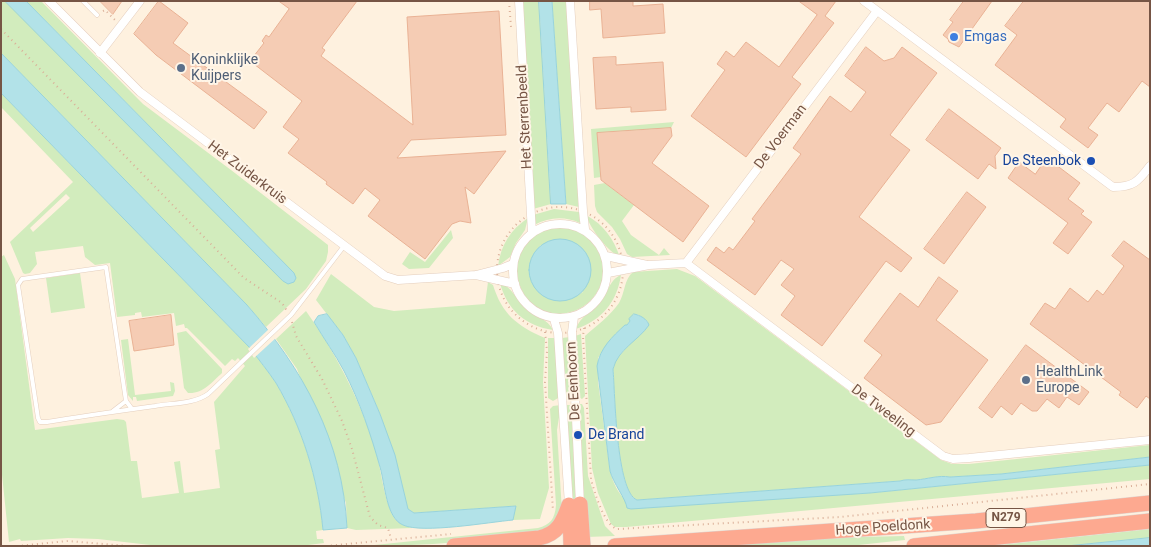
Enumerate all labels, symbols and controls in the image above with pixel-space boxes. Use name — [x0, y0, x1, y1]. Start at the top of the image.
place label: Emgas — [964, 29, 1007, 45]
marker: Emgas — [948, 31, 960, 43]
place label: Koninklijke Kuijpers — [191, 52, 258, 84]
marker: Koninklijke Kuijpers — [175, 62, 187, 74]
street label: Het Sterrenbeeld — [514, 64, 536, 170]
street label: De Voerman — [751, 101, 811, 173]
street label: Het Zuiderkruis — [204, 138, 290, 208]
place label: De Steenbok — [1003, 153, 1081, 169]
marker: De Steenbok — [1085, 155, 1097, 167]
street label: De Eenhoorn — [564, 341, 584, 421]
place label: HealthLink Europe — [1036, 364, 1102, 397]
marker: HealthLink Europe — [1020, 374, 1032, 386]
street label: De Tweeling — [848, 381, 918, 441]
place label: De Brand — [588, 427, 645, 443]
marker: De Brand — [572, 429, 584, 441]
road number: N279 — [986, 508, 1026, 528]
street label: Hoge Poeldonk — [835, 516, 931, 540]

